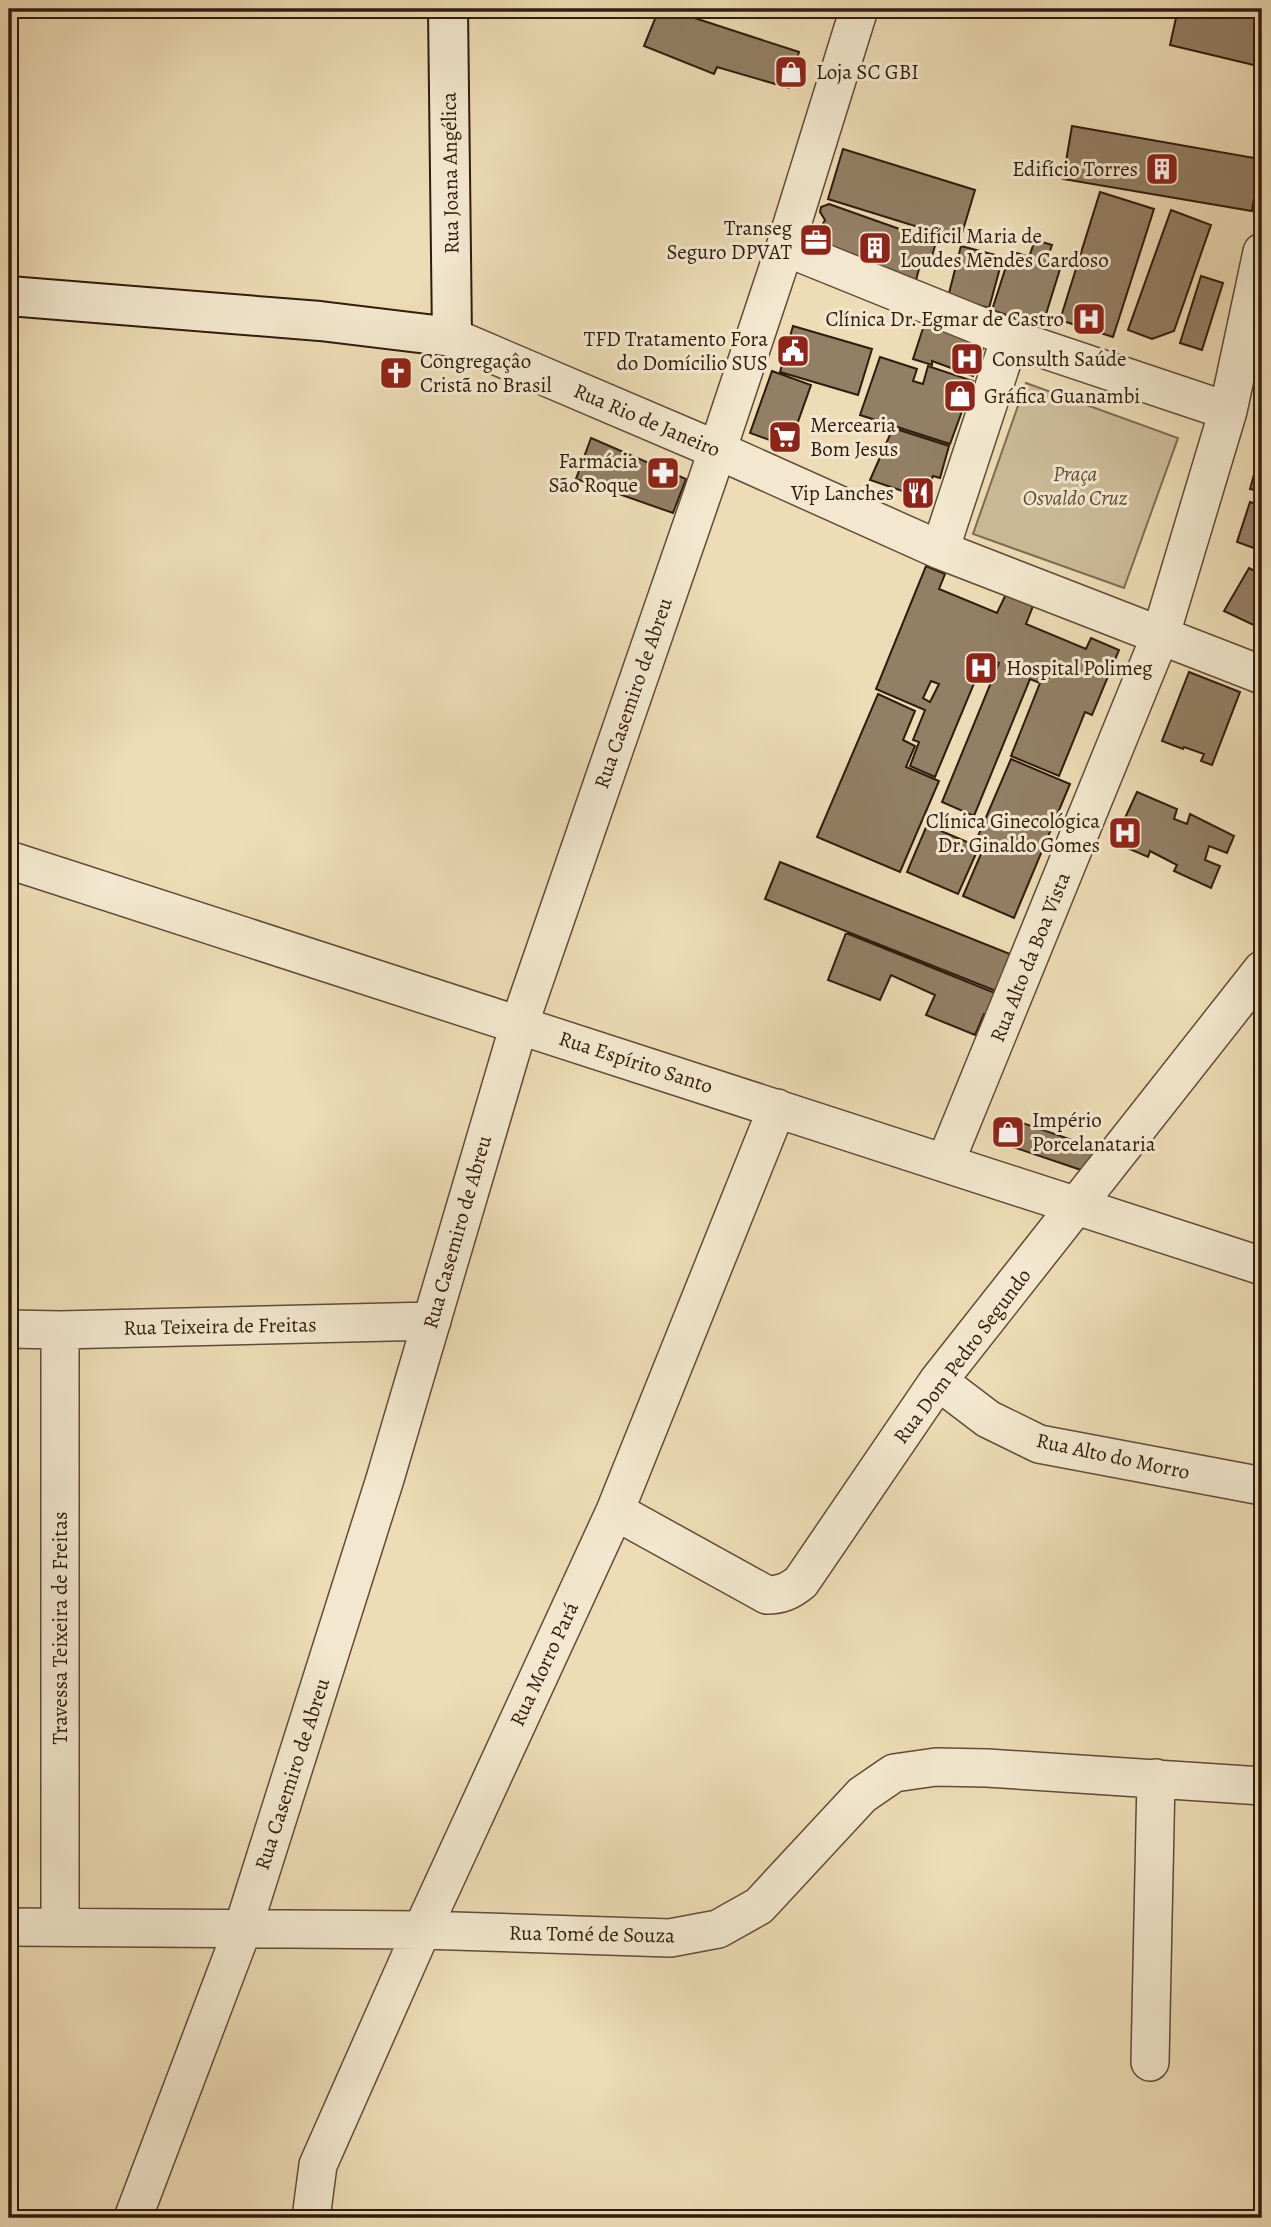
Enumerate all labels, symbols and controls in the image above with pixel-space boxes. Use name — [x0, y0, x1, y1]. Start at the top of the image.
shop icon: Loja SC GBI — [772, 53, 810, 91]
place label: Loja SC GBI — [816, 58, 919, 86]
street label: Rua Joana Angélica — [435, 92, 465, 254]
building icon: Edifício Torres — [1143, 150, 1181, 188]
place label: Edifício Torres — [1012, 155, 1138, 183]
place label: Transeg Seguro DPVAT — [667, 214, 793, 266]
office icon: Transeg Seguro DPVAT — [797, 221, 835, 259]
place label: Edifícil Maria de Loudes Mendes Cardoso — [900, 222, 1109, 274]
building icon: Edifícil Maria de Loudes Mendes Cardoso — [856, 229, 894, 267]
hospital icon: Clínica Dr. Egmar de Castro — [1070, 300, 1108, 338]
place label: Clínica Dr. Egmar de Castro — [825, 305, 1064, 333]
place label: TFD Tratamento Fora do Domícilio SUS — [584, 325, 768, 377]
public building icon: TFD Tratamento Fora do Domícilio SUS — [774, 332, 812, 370]
hospital icon: Consulth Saúde — [948, 340, 986, 378]
place label: Consulth Saúde — [992, 345, 1126, 373]
place label: Congregaçâo Cristã no Brasil — [420, 347, 552, 399]
church icon: Congregaçâo Cristã no Brasil — [377, 354, 415, 392]
street label: Rua Rio de Janeiro — [569, 377, 725, 463]
shop icon: Gráfica Guanambi — [941, 377, 979, 415]
place label: Gráfica Guanambi — [984, 382, 1140, 410]
place label: Mercearia Bom Jesus — [810, 411, 898, 463]
supermarket icon: Mercearia Bom Jesus — [766, 418, 804, 456]
place label: Farmácia São Roque — [549, 447, 638, 499]
pharmacy icon: Farmácia São Roque — [644, 454, 682, 492]
park label: Praça Osvaldo Cruz — [1023, 460, 1128, 512]
restaurant icon: Vip Lanches — [899, 474, 937, 512]
place label: Vip Lanches — [790, 479, 894, 507]
street label: Rua Casemiro de Abreu — [587, 593, 679, 792]
hospital icon: Hospital Polimeg — [962, 649, 1000, 687]
place label: Hospital Polimeg — [1006, 654, 1153, 682]
place label: Clínica Ginecológica Dr. Ginaldo Gomes — [926, 807, 1100, 859]
hospital icon: Clínica Ginecológica Dr. Ginaldo Gomes — [1106, 814, 1144, 852]
street label: Rua Alto da Boa Vista — [983, 868, 1077, 1046]
street label: Rua Espírito Santo — [555, 1024, 717, 1100]
place label: Império Porcelanataria — [1032, 1106, 1156, 1158]
shop icon: Império Porcelanataria — [989, 1113, 1027, 1151]
street label: Rua Casemiro de Abreu — [416, 1131, 498, 1332]
street label: Rua Dom Pedro Segundo — [887, 1262, 1037, 1450]
street label: Rua Teixeira de Freitas — [123, 1310, 317, 1342]
street label: Rua Alto do Morro — [1034, 1426, 1192, 1486]
street label: Travessa Teixeira de Freitas — [46, 1512, 74, 1745]
street label: Rua Morro Pará — [503, 1597, 585, 1731]
street label: Rua Casemiro de Abreu — [248, 1674, 336, 1873]
street label: Rua Tomé de Souza — [509, 1919, 675, 1949]

